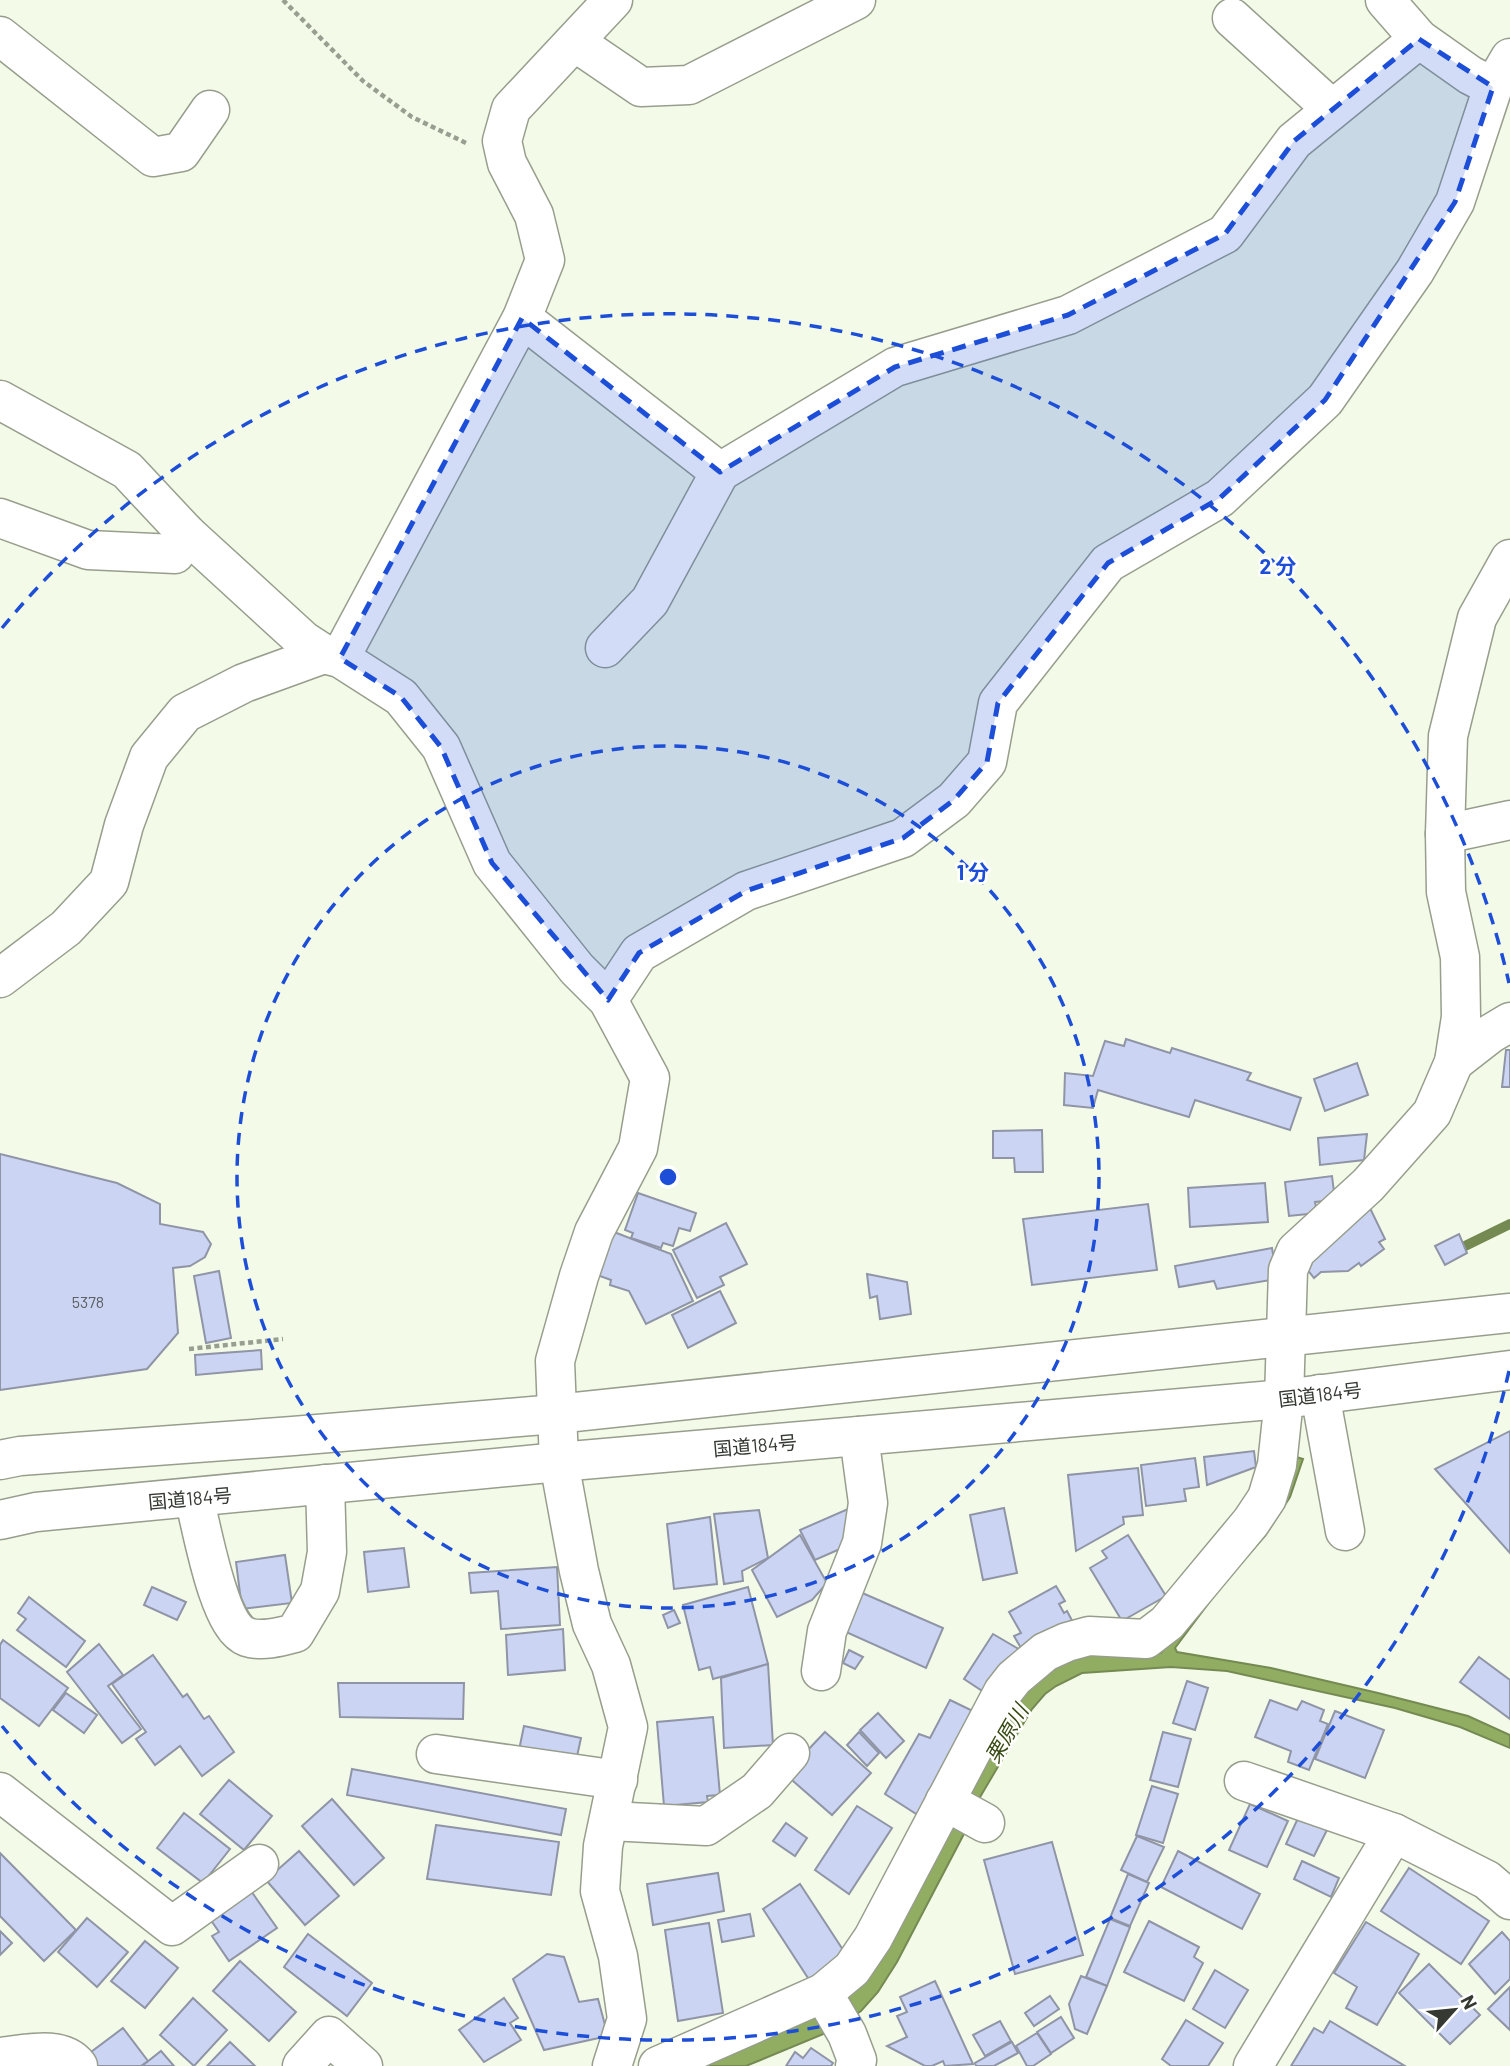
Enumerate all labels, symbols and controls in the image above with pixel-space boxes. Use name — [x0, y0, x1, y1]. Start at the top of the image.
text: 2 分 — [1260, 553, 1296, 578]
text: 1 分 — [957, 859, 989, 884]
centre of rings — [656, 1165, 680, 1189]
house number: 5378 — [72, 1292, 104, 1311]
street label: 国道184号 — [1277, 1377, 1363, 1411]
street label: 国道184号 — [712, 1430, 798, 1460]
street label: 国道184号 — [147, 1483, 233, 1513]
water label: 栗原川 — [979, 1698, 1034, 1767]
north arrow — [1419, 1975, 1489, 2045]
text: N — [1456, 1991, 1483, 2013]

